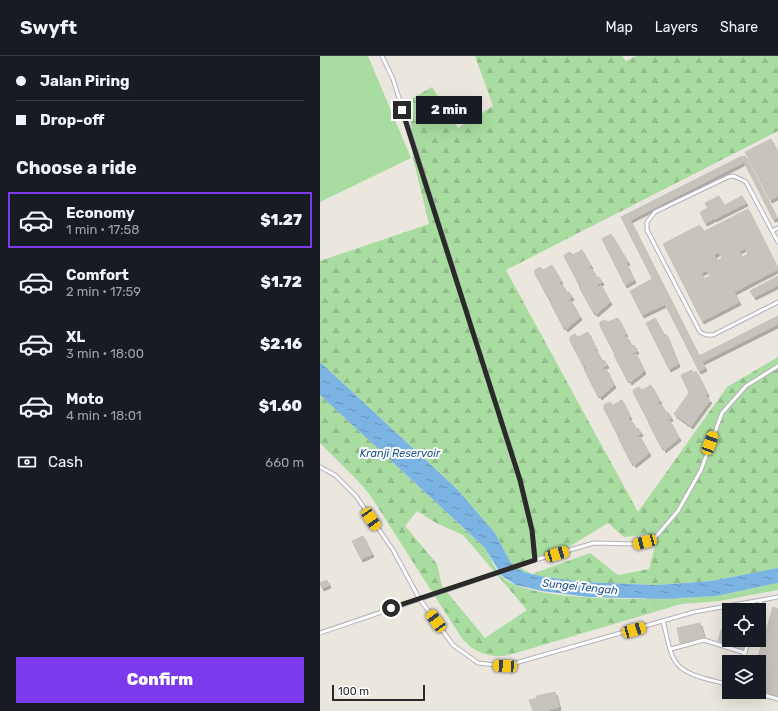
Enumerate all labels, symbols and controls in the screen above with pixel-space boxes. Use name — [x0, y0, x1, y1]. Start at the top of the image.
text: Swyft — [20, 16, 77, 39]
text: Map — [606, 19, 633, 36]
text: Layers — [655, 19, 698, 36]
text: Share — [720, 19, 758, 36]
text: Jalan Piring — [40, 72, 130, 90]
callout: 2 min — [416, 96, 482, 124]
route end — [393, 101, 411, 119]
text: 2 min — [431, 102, 467, 117]
text: Drop-off — [40, 111, 104, 129]
text: Choose a ride — [16, 157, 137, 179]
icon: car — [18, 202, 54, 238]
text: Economy — [66, 204, 135, 222]
text: $1.27 — [260, 211, 302, 229]
text: 1 min · 17:58 — [66, 222, 140, 237]
icon: car — [18, 264, 54, 300]
text: Comfort — [66, 266, 129, 284]
text: $1.72 — [261, 273, 302, 291]
text: 2 min · 17:59 — [66, 284, 141, 299]
icon: car — [18, 326, 54, 362]
text: XL — [66, 328, 85, 346]
text: $2.16 — [260, 335, 302, 353]
text: 3 min · 18:00 — [66, 346, 144, 361]
icon: car — [18, 388, 54, 424]
text: Moto — [66, 390, 104, 408]
text: $1.60 — [259, 397, 302, 415]
text: 4 min · 18:01 — [66, 408, 141, 423]
car — [700, 430, 720, 456]
water label: Kranji Reservoir — [360, 447, 441, 460]
icon: cash — [16, 451, 38, 473]
text: Cash — [48, 453, 83, 471]
text: 660 m — [265, 455, 304, 470]
car — [359, 506, 383, 532]
car — [632, 533, 658, 551]
car — [544, 545, 570, 563]
water label: Sungei Tengah — [542, 577, 619, 597]
route start — [382, 599, 400, 617]
map controls — [722, 603, 766, 699]
button: locate — [722, 603, 766, 647]
car — [424, 608, 448, 634]
car — [621, 621, 647, 639]
button: layers — [722, 655, 766, 699]
button: Confirm — [16, 657, 304, 703]
car — [493, 659, 517, 673]
scale bar — [332, 683, 425, 702]
text: 100 m — [338, 685, 369, 698]

